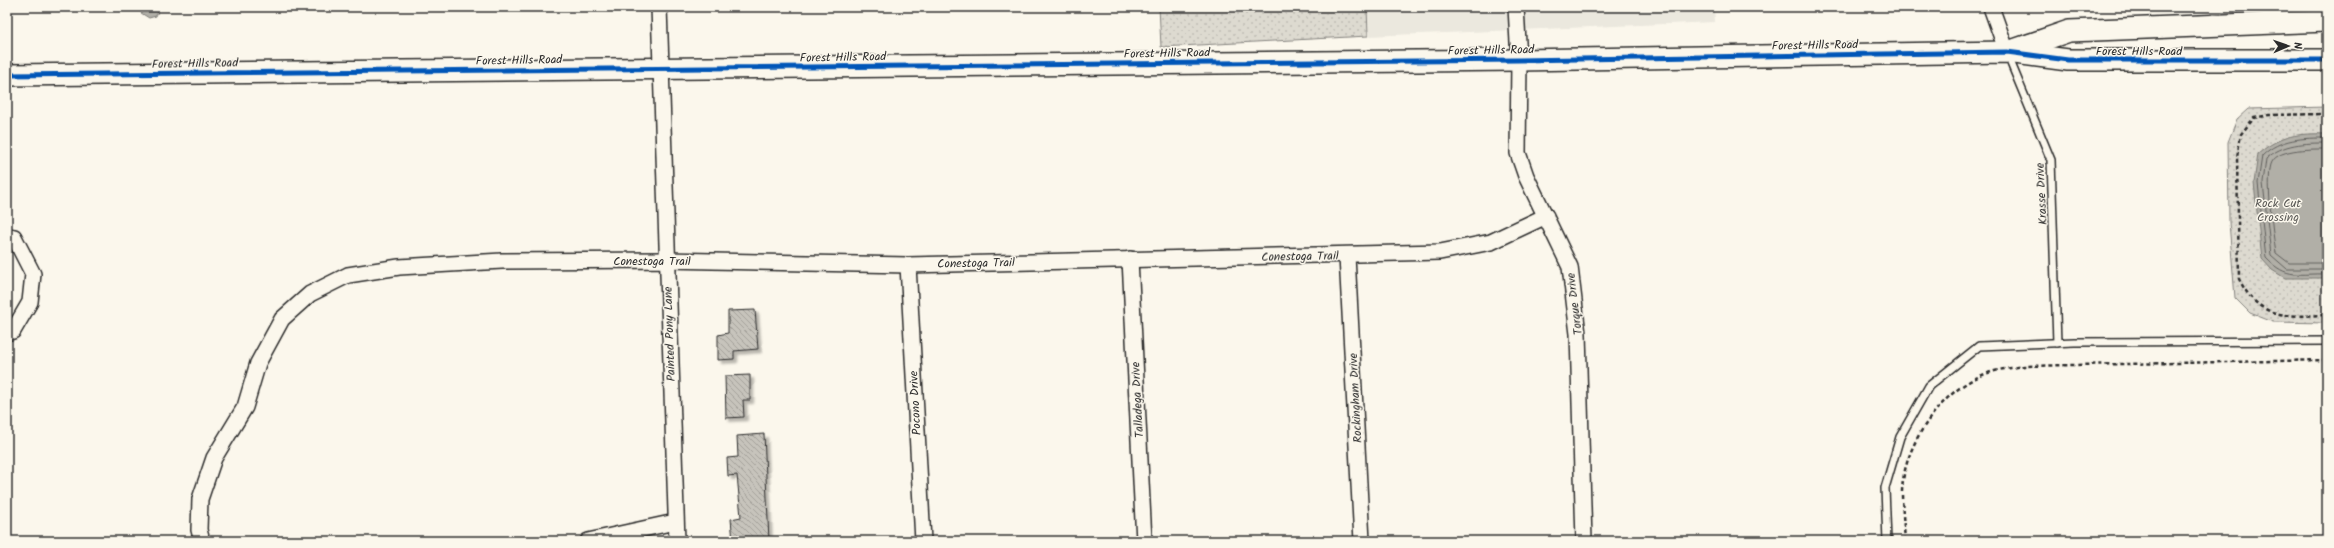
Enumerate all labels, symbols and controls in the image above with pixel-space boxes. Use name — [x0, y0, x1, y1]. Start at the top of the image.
north arrow — [2268, 26, 2308, 66]
street label: Forest Hills Road — [1772, 35, 1859, 56]
street label: Forest Hills Road — [1448, 40, 1535, 61]
street label: Forest Hills Road — [2096, 42, 2183, 61]
text: N — [2288, 42, 2306, 50]
street label: Forest Hills Road — [1124, 43, 1211, 64]
street label: Forest Hills Road — [800, 47, 887, 68]
street label: Forest Hills Road — [476, 50, 563, 71]
street label: Forest Hills Road — [152, 53, 239, 74]
street label: Krasse Drive — [2030, 162, 2053, 226]
park label: Rock Cut Crossing — [2255, 194, 2301, 227]
street label: Conestoga Trail — [1261, 246, 1339, 267]
street label: Conestoga Trail — [613, 252, 691, 271]
street label: Conestoga Trail — [937, 253, 1015, 274]
street label: Torque Drive — [1561, 271, 1588, 336]
street label: Painted Pony Lane — [658, 286, 681, 382]
street label: Rockingham Drive — [1344, 352, 1367, 443]
street label: Talladega Drive — [1126, 361, 1149, 438]
street label: Pocono Drive — [904, 370, 927, 436]

